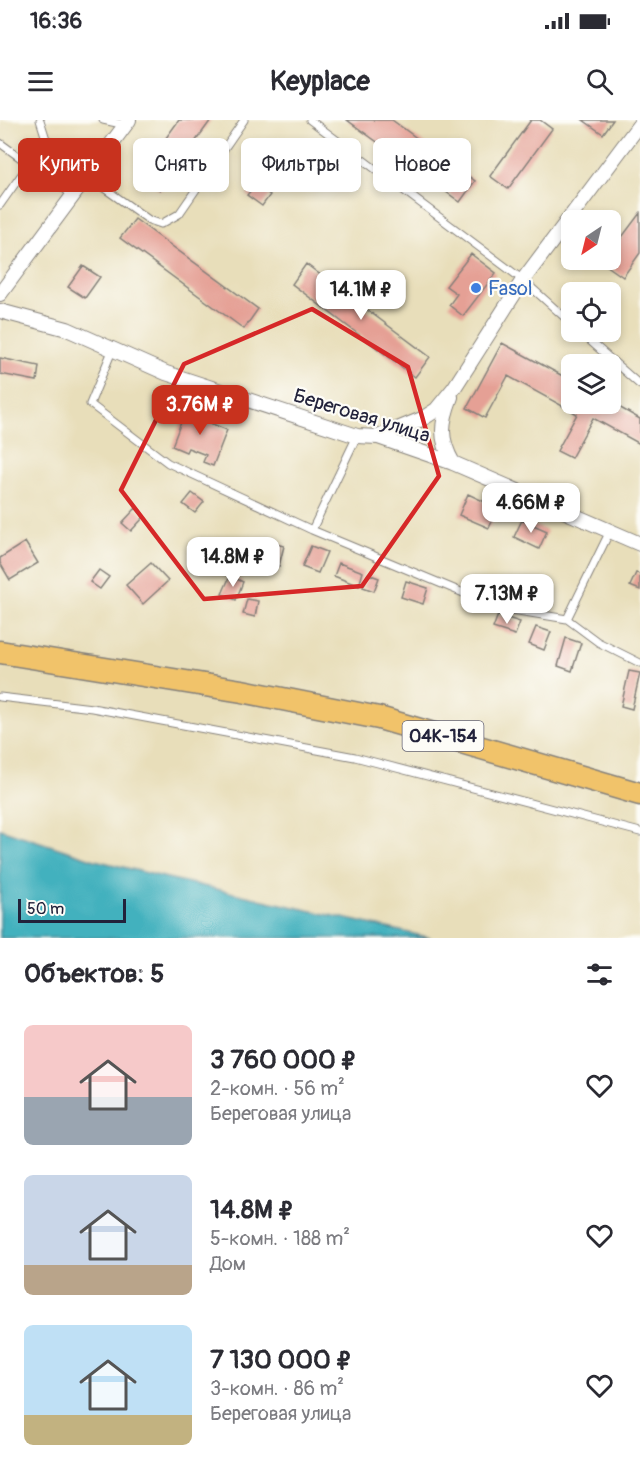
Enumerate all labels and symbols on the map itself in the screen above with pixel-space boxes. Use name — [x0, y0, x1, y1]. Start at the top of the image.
north arrow — [561, 210, 621, 270]
pin: 14.1M ₽ — [306, 270, 416, 321]
place label: Fasol — [488, 276, 533, 301]
marker: Fasol — [469, 281, 483, 295]
street label: Береговая улица — [291, 383, 433, 448]
pin: 3.76M ₽ — [145, 385, 255, 436]
pin: 4.66M ₽ — [476, 483, 586, 534]
pin: 14.8M ₽ — [178, 537, 288, 588]
pin: 7.13M ₽ — [452, 574, 562, 625]
road number: 04К-154 — [402, 721, 484, 751]
scale bar — [18, 896, 126, 924]

